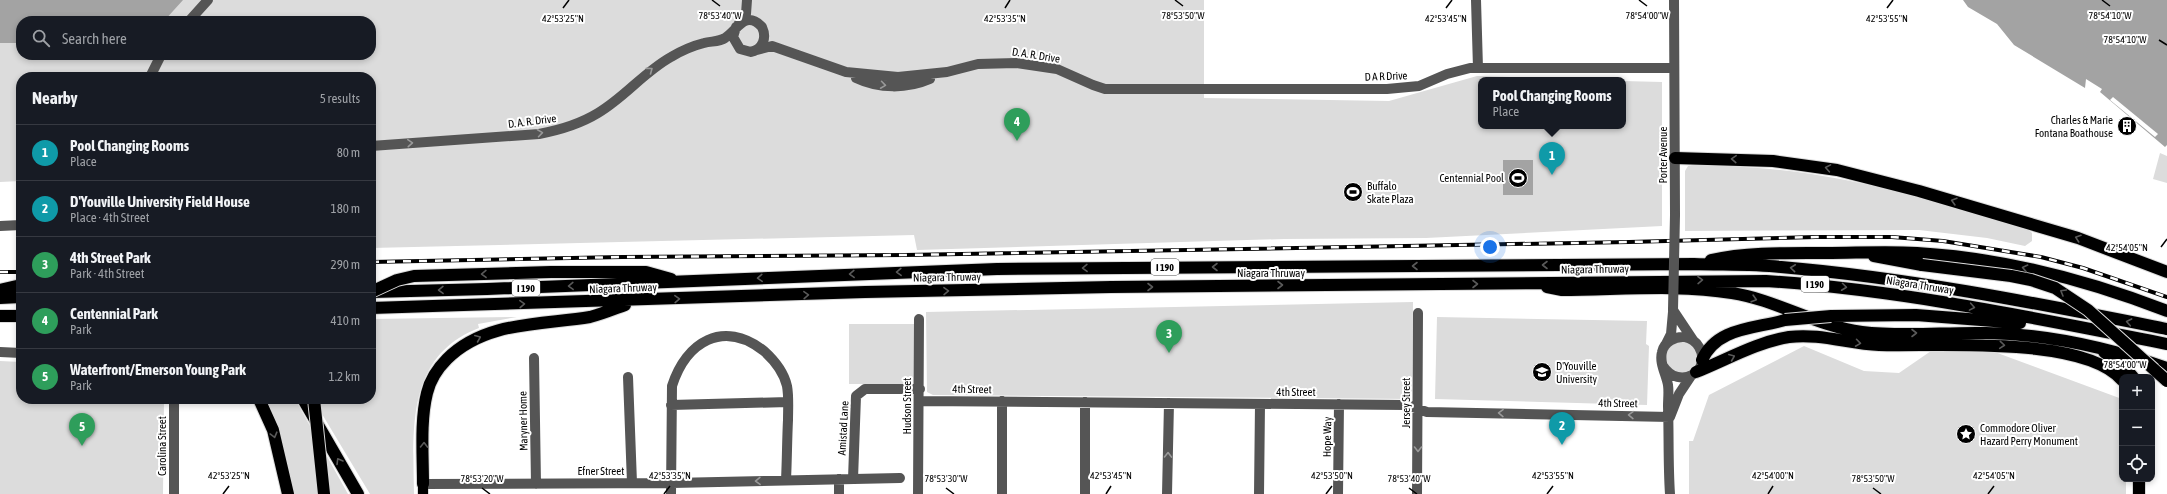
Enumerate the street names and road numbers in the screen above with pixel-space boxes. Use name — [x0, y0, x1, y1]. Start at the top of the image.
street label: D. A. R. Drive — [1011, 45, 1061, 65]
street label: D A R Drive — [1364, 69, 1408, 83]
street label: D. A. R. Drive — [507, 112, 557, 130]
street label: Porter Avenue — [1657, 127, 1669, 183]
road number: I 190 — [1151, 259, 1179, 275]
street label: Niagara Thruway — [1561, 262, 1630, 276]
street label: Niagara Thruway — [1237, 267, 1305, 279]
street label: Niagara Thruway — [913, 270, 982, 284]
street label: Niagara Thruway — [1885, 274, 1955, 296]
road number: I 190 — [1801, 276, 1829, 292]
road number: I 190 — [512, 280, 540, 296]
street label: Niagara Thruway — [589, 281, 658, 295]
street label: Hudson Street — [901, 378, 913, 434]
street label: Jersey Street — [1400, 378, 1412, 428]
street label: 4th Street — [952, 383, 992, 395]
street label: 4th Street — [1276, 386, 1316, 398]
street label: Maryner Home — [516, 391, 530, 451]
street label: 4th Street — [1598, 397, 1638, 409]
street label: Amistad Lane — [836, 401, 850, 455]
street label: Carolina Street — [156, 416, 168, 476]
street label: Hope Way — [1321, 416, 1333, 457]
street label: Efner Street — [578, 465, 624, 477]

